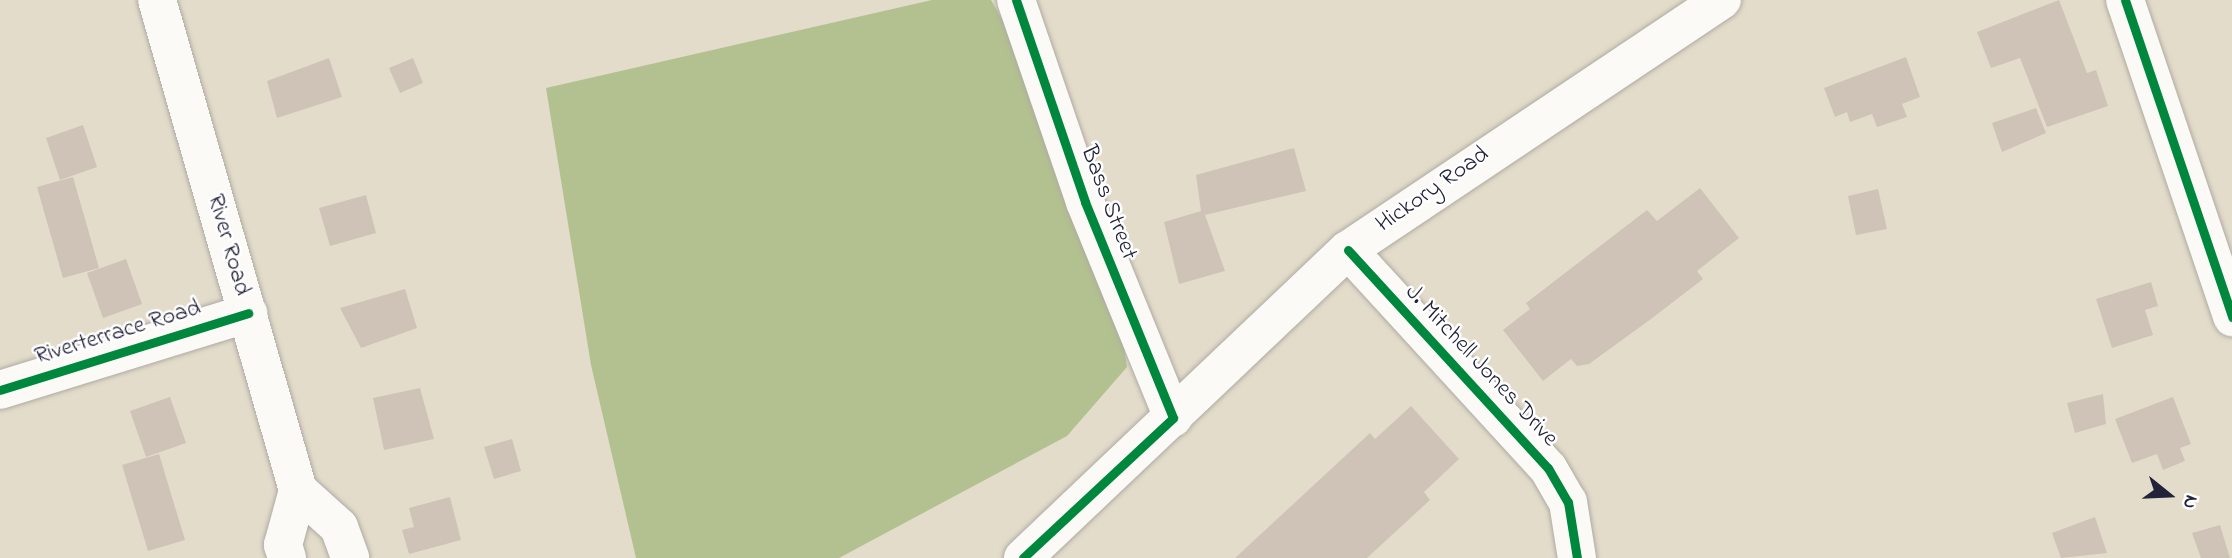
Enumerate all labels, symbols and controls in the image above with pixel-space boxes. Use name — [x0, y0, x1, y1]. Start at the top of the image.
street label: Hickory Road — [1371, 141, 1495, 239]
street label: Bass Street — [1073, 142, 1143, 264]
street label: River Road — [200, 191, 256, 299]
street label: J. Mitchell Jones Drive — [1398, 279, 1564, 453]
street label: Riverterrace Road — [32, 294, 204, 372]
north arrow — [2134, 460, 2204, 530]
text: N — [2175, 491, 2204, 512]

